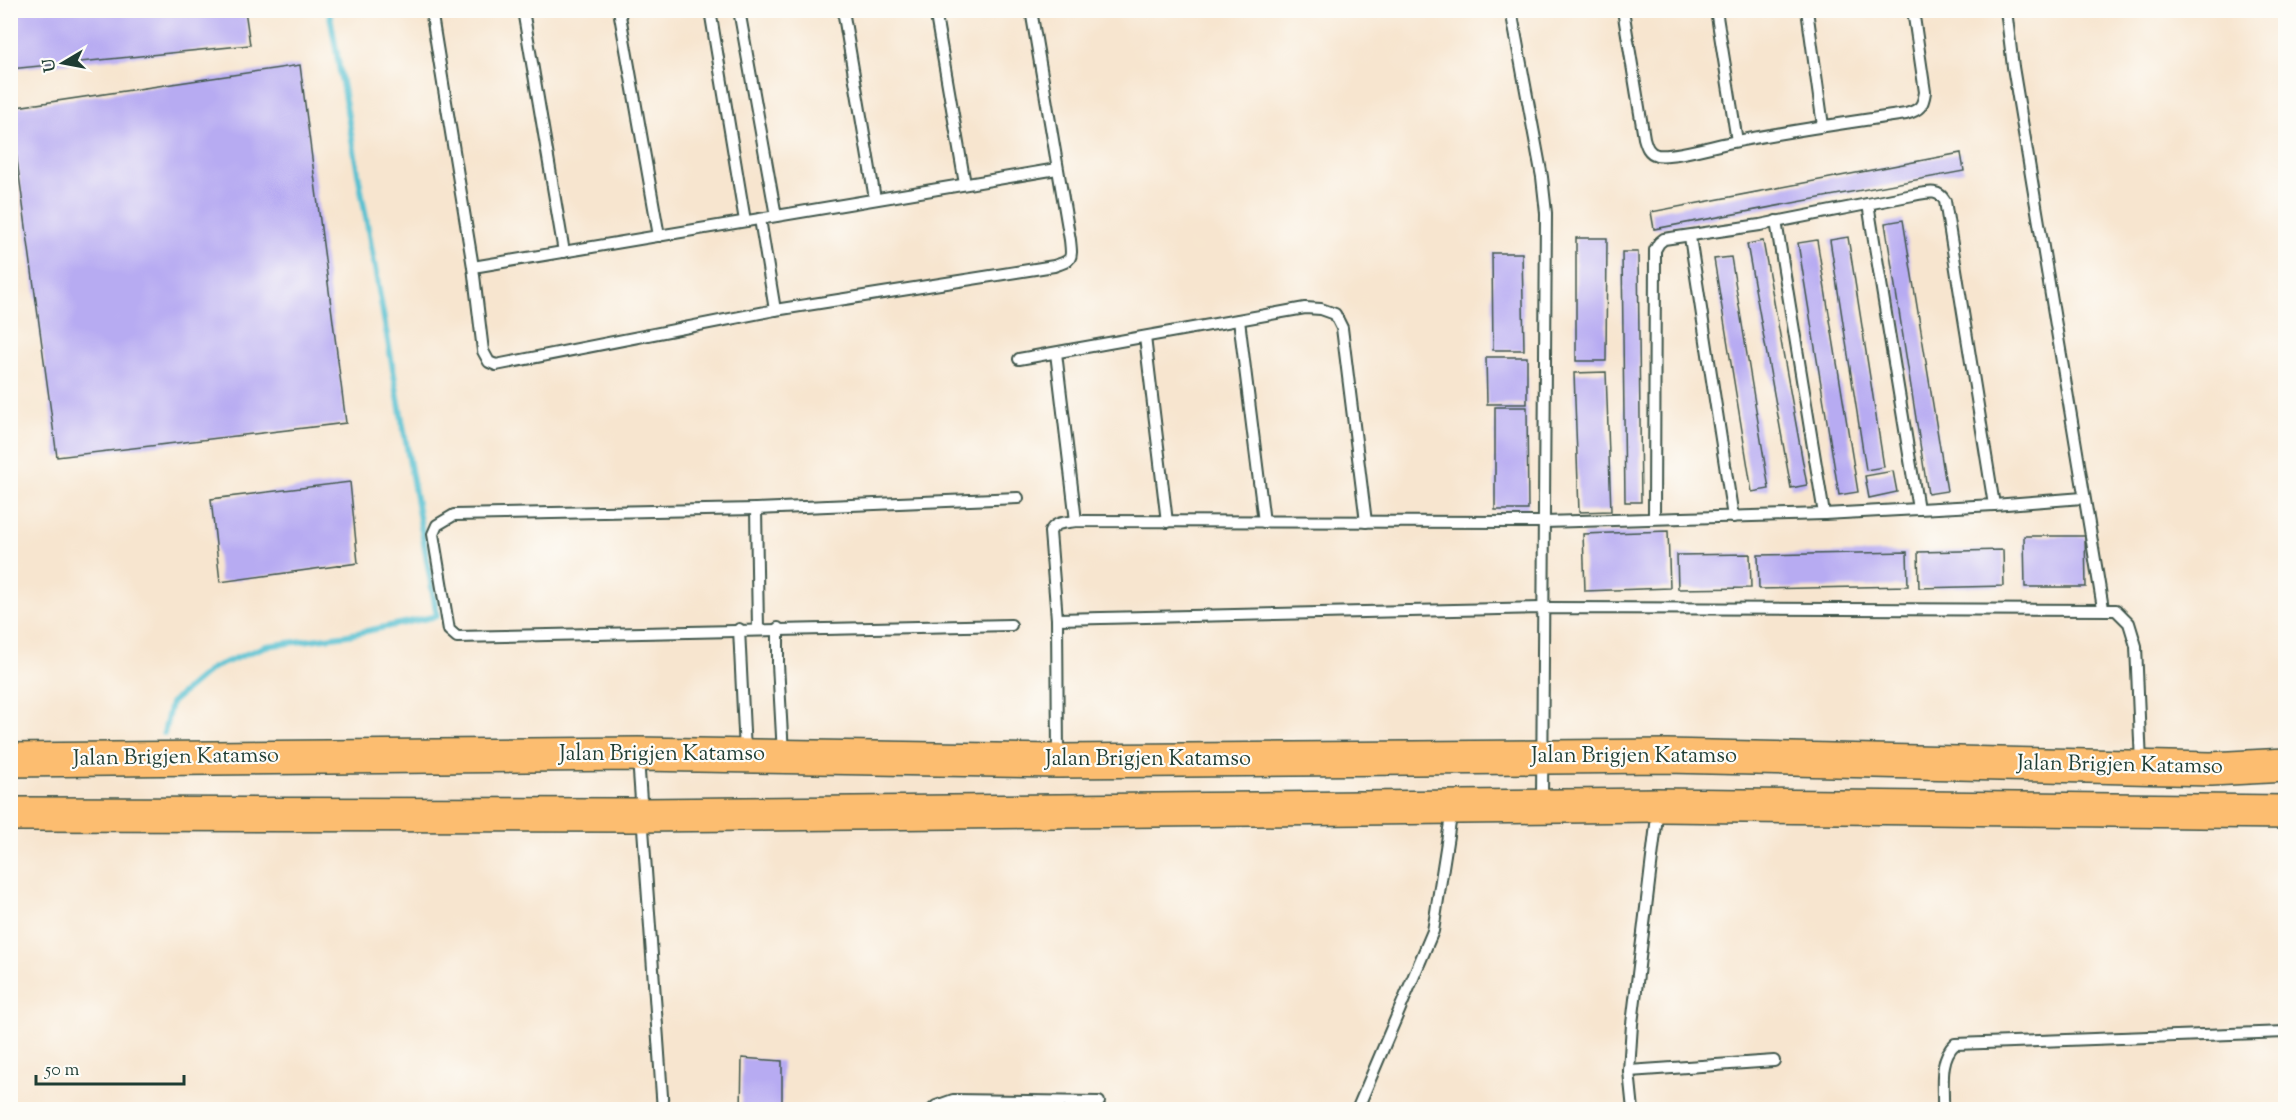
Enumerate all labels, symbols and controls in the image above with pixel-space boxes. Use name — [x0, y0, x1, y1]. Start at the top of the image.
north arrow — [33, 33, 93, 93]
text: U — [38, 56, 63, 74]
street label: Jalan Brigjen Katamso — [558, 739, 765, 771]
street label: Jalan Brigjen Katamso — [72, 740, 279, 776]
street label: Jalan Brigjen Katamso — [1530, 741, 1737, 773]
street label: Jalan Brigjen Katamso — [1044, 744, 1251, 776]
street label: Jalan Brigjen Katamso — [2016, 748, 2223, 784]
scale bar — [36, 1048, 184, 1086]
text: 50 m — [44, 1058, 80, 1084]

